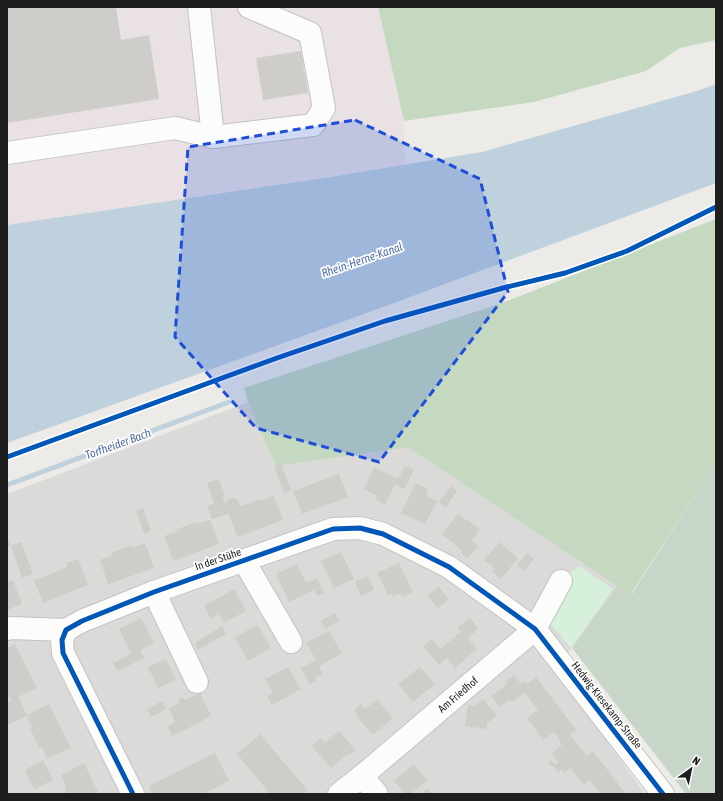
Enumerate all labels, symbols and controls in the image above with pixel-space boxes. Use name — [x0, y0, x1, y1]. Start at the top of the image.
water label: Rhein-Herne-Kanal — [320, 240, 404, 280]
water label: Torfheider Bach — [83, 426, 153, 462]
street label: In der Stühe — [193, 546, 243, 572]
street label: Hedwig-Kiesekamp-Straße — [569, 659, 645, 751]
street label: Am Friedhof — [435, 674, 480, 715]
north arrow — [671, 749, 711, 789]
text: N — [690, 754, 702, 767]

